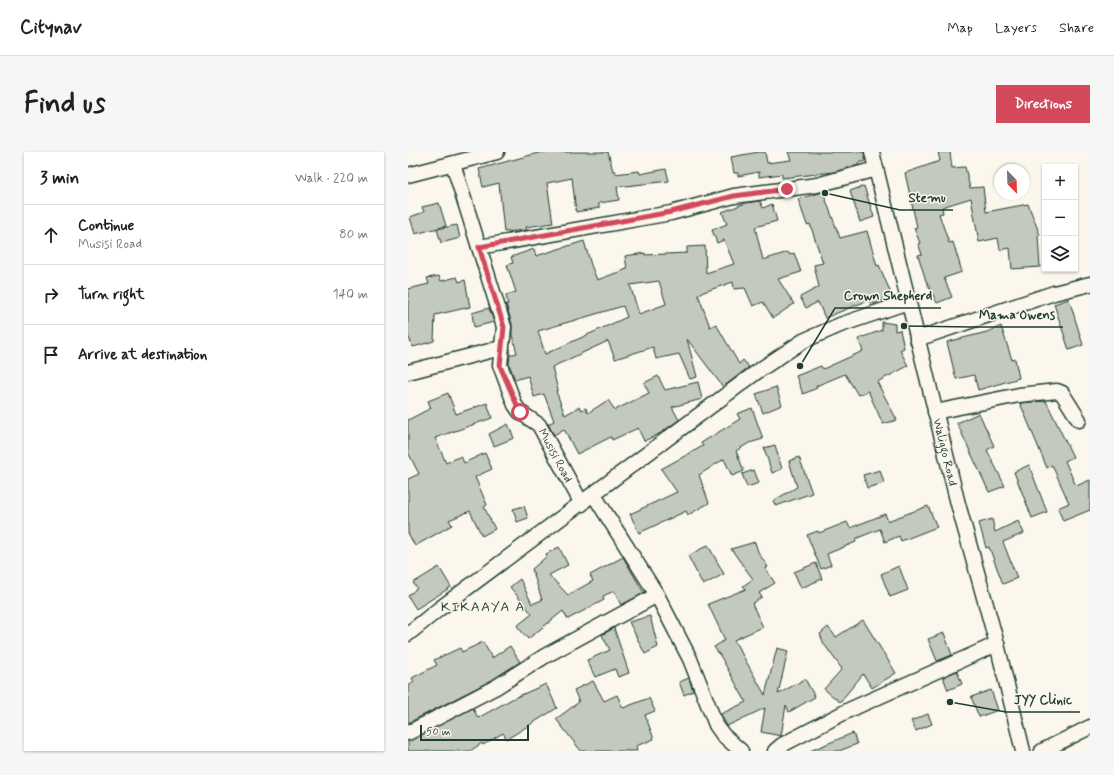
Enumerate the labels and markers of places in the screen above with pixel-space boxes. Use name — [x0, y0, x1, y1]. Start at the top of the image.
callout: Stemu — [900, 185, 953, 210]
callout: Crown Shepherd — [835, 283, 941, 308]
callout: Mama Owens — [971, 302, 1063, 327]
callout: JYY Clinic — [1006, 687, 1080, 712]

